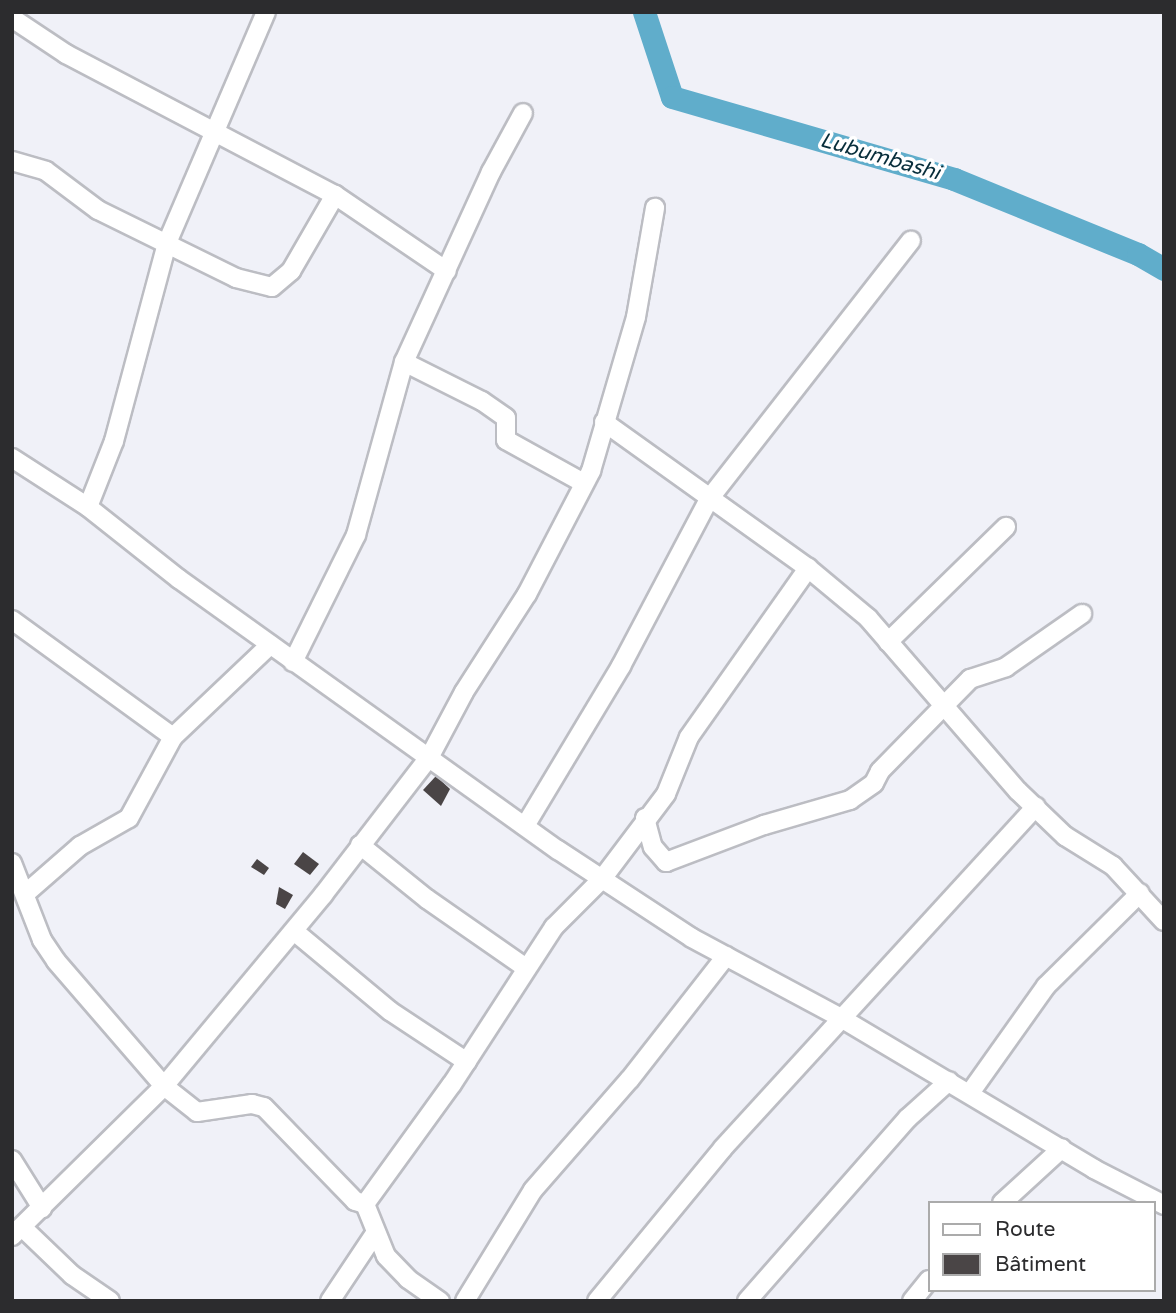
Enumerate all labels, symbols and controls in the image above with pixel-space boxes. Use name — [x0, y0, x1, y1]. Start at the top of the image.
water label: Lubumbashi — [817, 128, 943, 186]
legend — [928, 1201, 1155, 1292]
text: Route — [995, 1217, 1055, 1242]
text: Bâtiment — [995, 1252, 1086, 1277]

